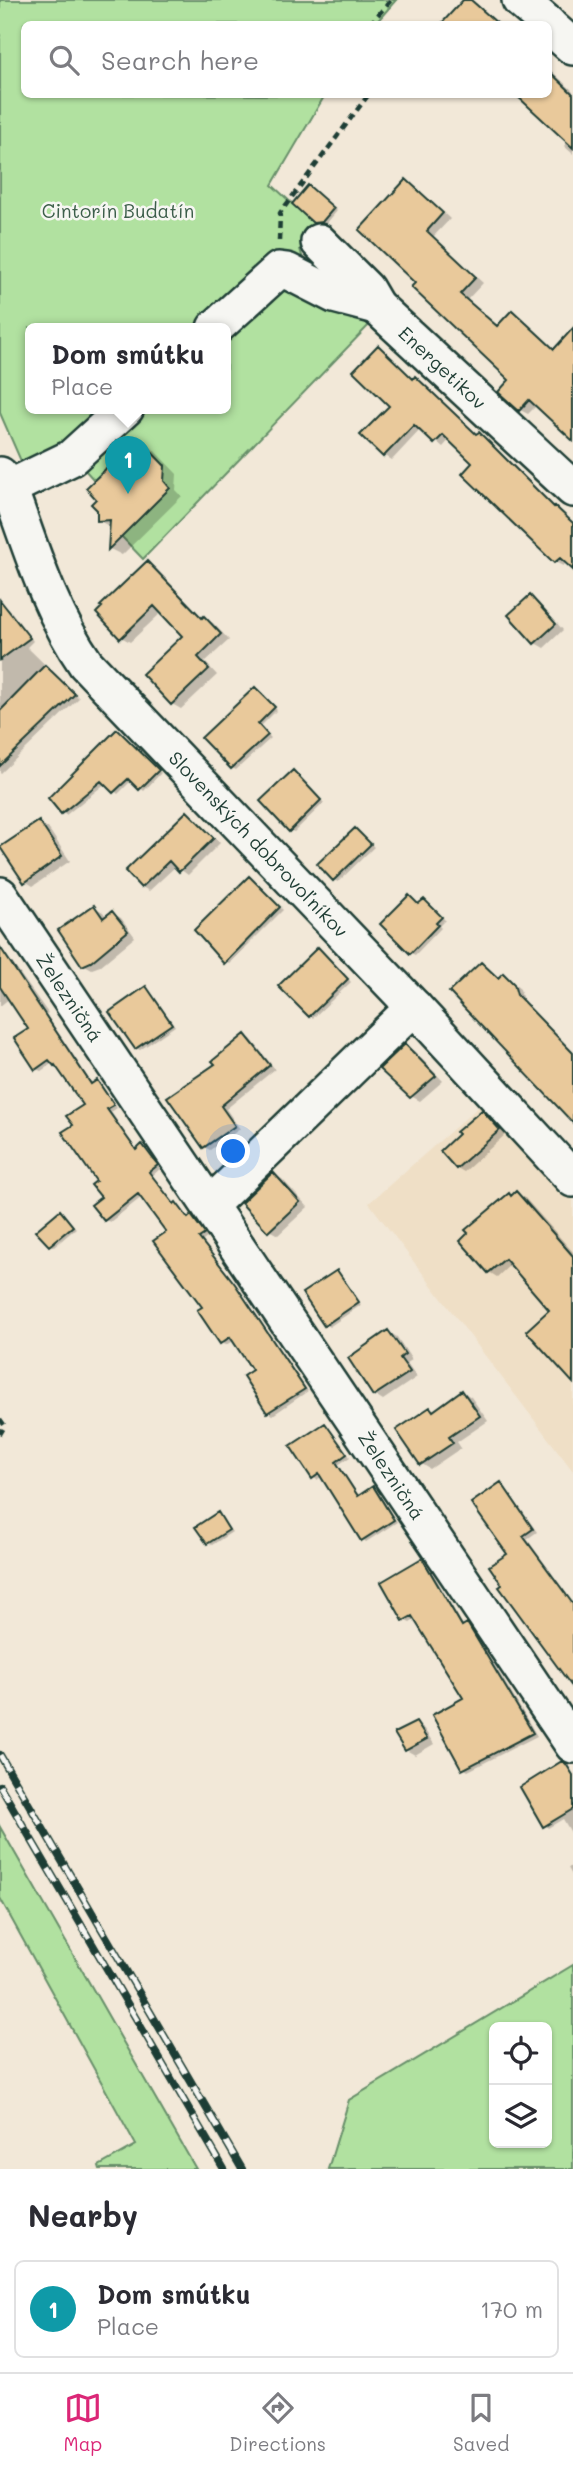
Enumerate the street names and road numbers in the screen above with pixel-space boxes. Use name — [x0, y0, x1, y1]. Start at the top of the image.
street label: Energetikov — [394, 320, 492, 414]
street label: Slovenských dobrovoľníkov — [164, 745, 354, 943]
street label: Železničná — [31, 948, 108, 1047]
street label: Železničná — [353, 1426, 430, 1524]

